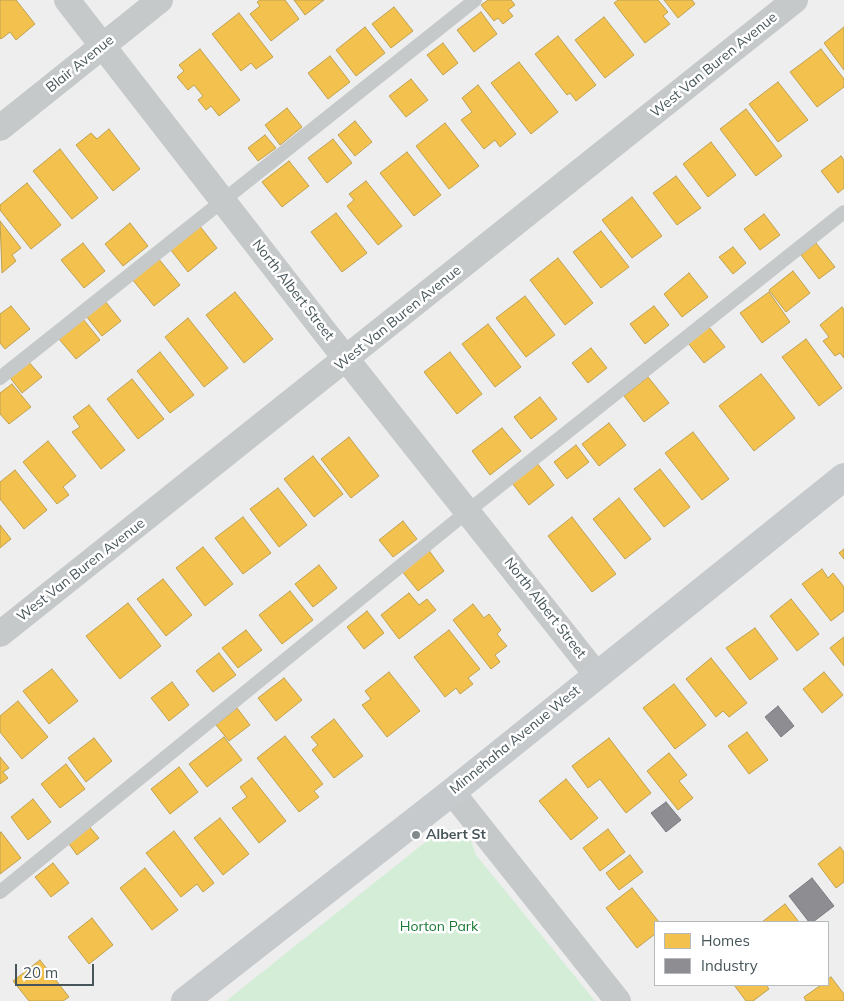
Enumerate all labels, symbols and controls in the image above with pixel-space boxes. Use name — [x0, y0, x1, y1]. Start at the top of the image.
street label: West Van Buren Avenue — [647, 9, 781, 121]
street label: Blair Avenue — [43, 32, 117, 96]
street label: North Albert Street — [249, 236, 337, 344]
street label: West Van Buren Avenue — [331, 262, 465, 374]
street label: West Van Buren Avenue — [14, 515, 148, 625]
street label: North Albert Street — [501, 554, 589, 662]
street label: Minnehaha Avenue West — [446, 682, 584, 798]
place label: Albert St — [426, 827, 486, 843]
marker: Albert St — [410, 829, 422, 841]
park label: Horton Park — [400, 919, 478, 935]
legend — [654, 921, 829, 986]
text: Homes — [701, 931, 750, 950]
scale bar — [18, 954, 96, 986]
text: Industry — [701, 956, 758, 975]
text: 20 m — [23, 963, 58, 982]

